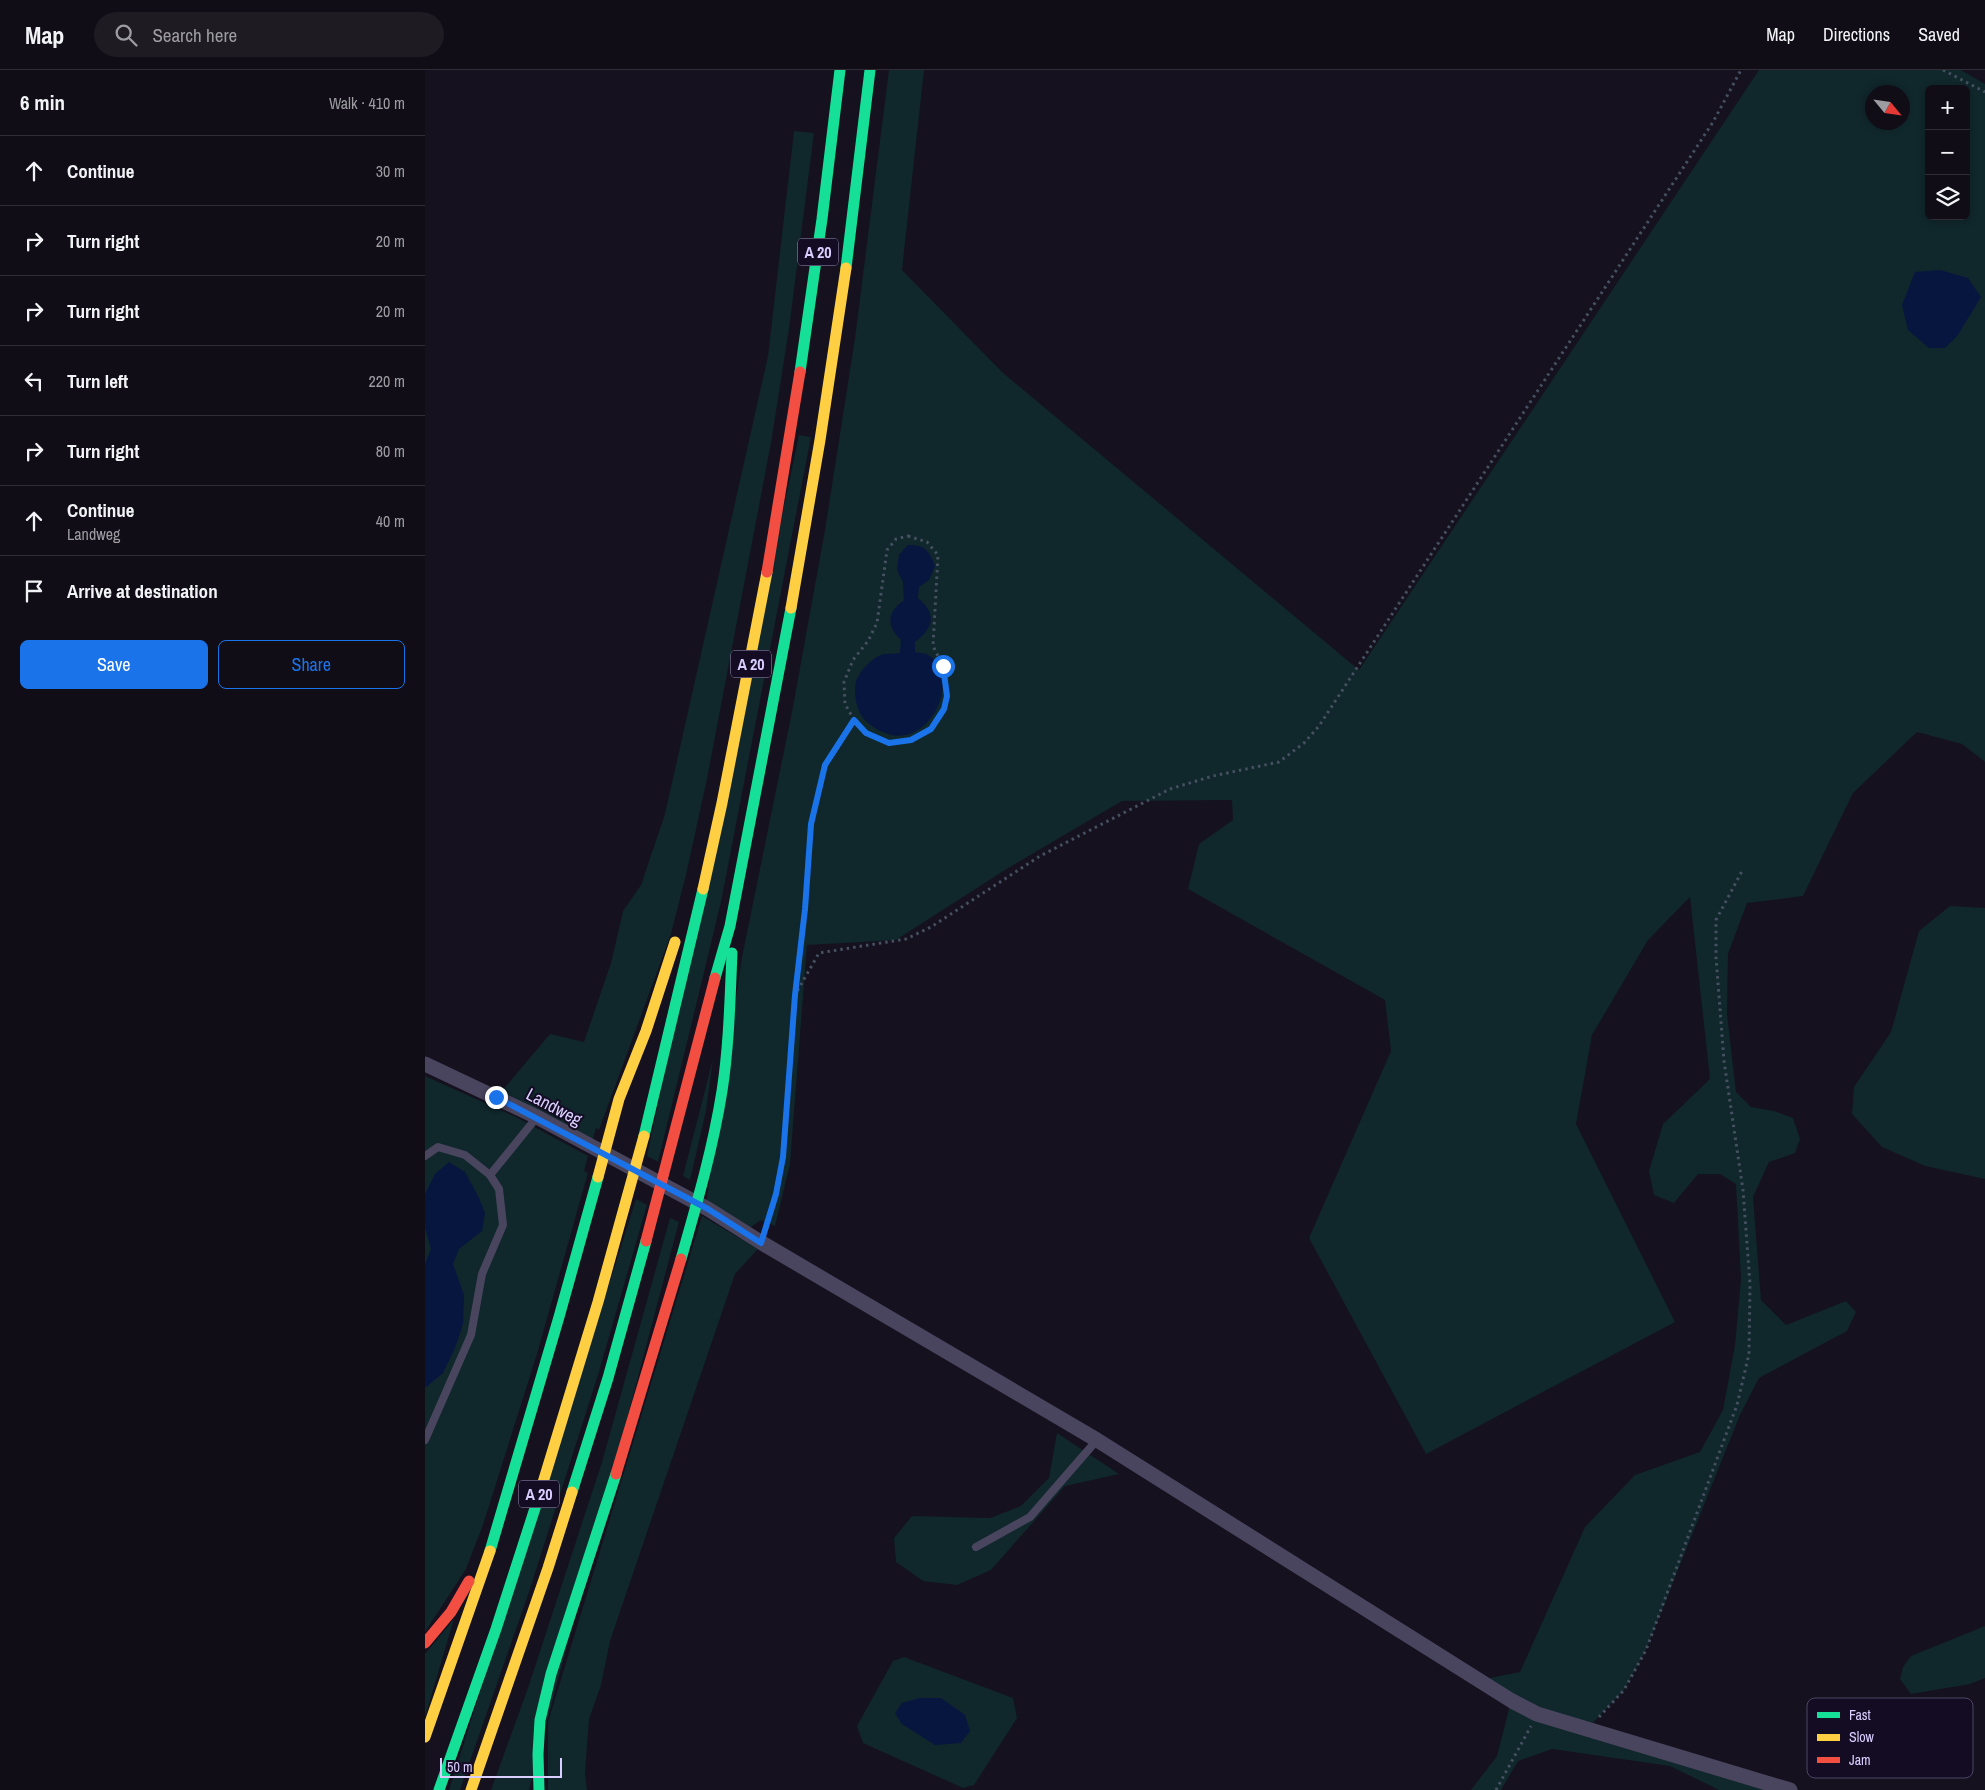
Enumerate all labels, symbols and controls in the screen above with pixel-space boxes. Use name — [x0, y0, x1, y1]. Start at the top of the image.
search box — [94, 12, 444, 57]
text: Map — [25, 19, 64, 51]
icon: search — [112, 21, 140, 49]
text: Search here — [152, 22, 237, 48]
text: Map — [1766, 22, 1795, 47]
text: Directions — [1823, 22, 1890, 47]
text: Saved — [1918, 22, 1960, 47]
north arrow — [1865, 85, 1910, 130]
map controls — [1925, 85, 1970, 220]
button: + — [1925, 85, 1970, 130]
text: 6 min — [20, 88, 65, 117]
text: Walk · 410 m — [329, 92, 405, 114]
button: − — [1925, 130, 1970, 175]
icon: ahead — [20, 157, 48, 185]
text: Continue — [67, 158, 135, 184]
text: 30 m — [376, 160, 405, 182]
button: layers — [1925, 175, 1970, 220]
icon: right — [20, 227, 48, 255]
text: Turn right — [67, 228, 139, 254]
text: 20 m — [376, 230, 405, 252]
road number: A 20 — [798, 238, 838, 266]
icon: right — [20, 297, 48, 325]
text: Turn right — [67, 298, 139, 324]
text: 20 m — [376, 300, 405, 322]
icon: left — [20, 367, 48, 395]
text: Turn left — [67, 368, 128, 394]
text: 220 m — [369, 370, 405, 392]
icon: right — [20, 437, 48, 465]
text: Turn right — [67, 438, 139, 464]
text: 80 m — [376, 440, 405, 462]
text: Continue — [67, 497, 135, 523]
icon: ahead — [20, 507, 48, 535]
text: 40 m — [376, 510, 405, 532]
text: Landweg — [67, 523, 120, 545]
icon: arrive — [20, 577, 48, 605]
text: Arrive at destination — [67, 578, 218, 604]
button: Save — [20, 640, 208, 689]
button: Share — [218, 640, 405, 689]
road number: A 20 — [731, 650, 771, 678]
route start — [932, 655, 955, 678]
street label: Landweg — [522, 1081, 587, 1132]
route end — [485, 1086, 508, 1109]
road number: A 20 — [519, 1480, 559, 1508]
legend — [1807, 1698, 1973, 1778]
text: Fast — [1849, 1706, 1871, 1724]
text: Slow — [1849, 1728, 1875, 1746]
text: Jam — [1849, 1751, 1871, 1769]
scale bar — [440, 1755, 563, 1778]
text: 50 m — [447, 1758, 473, 1776]

